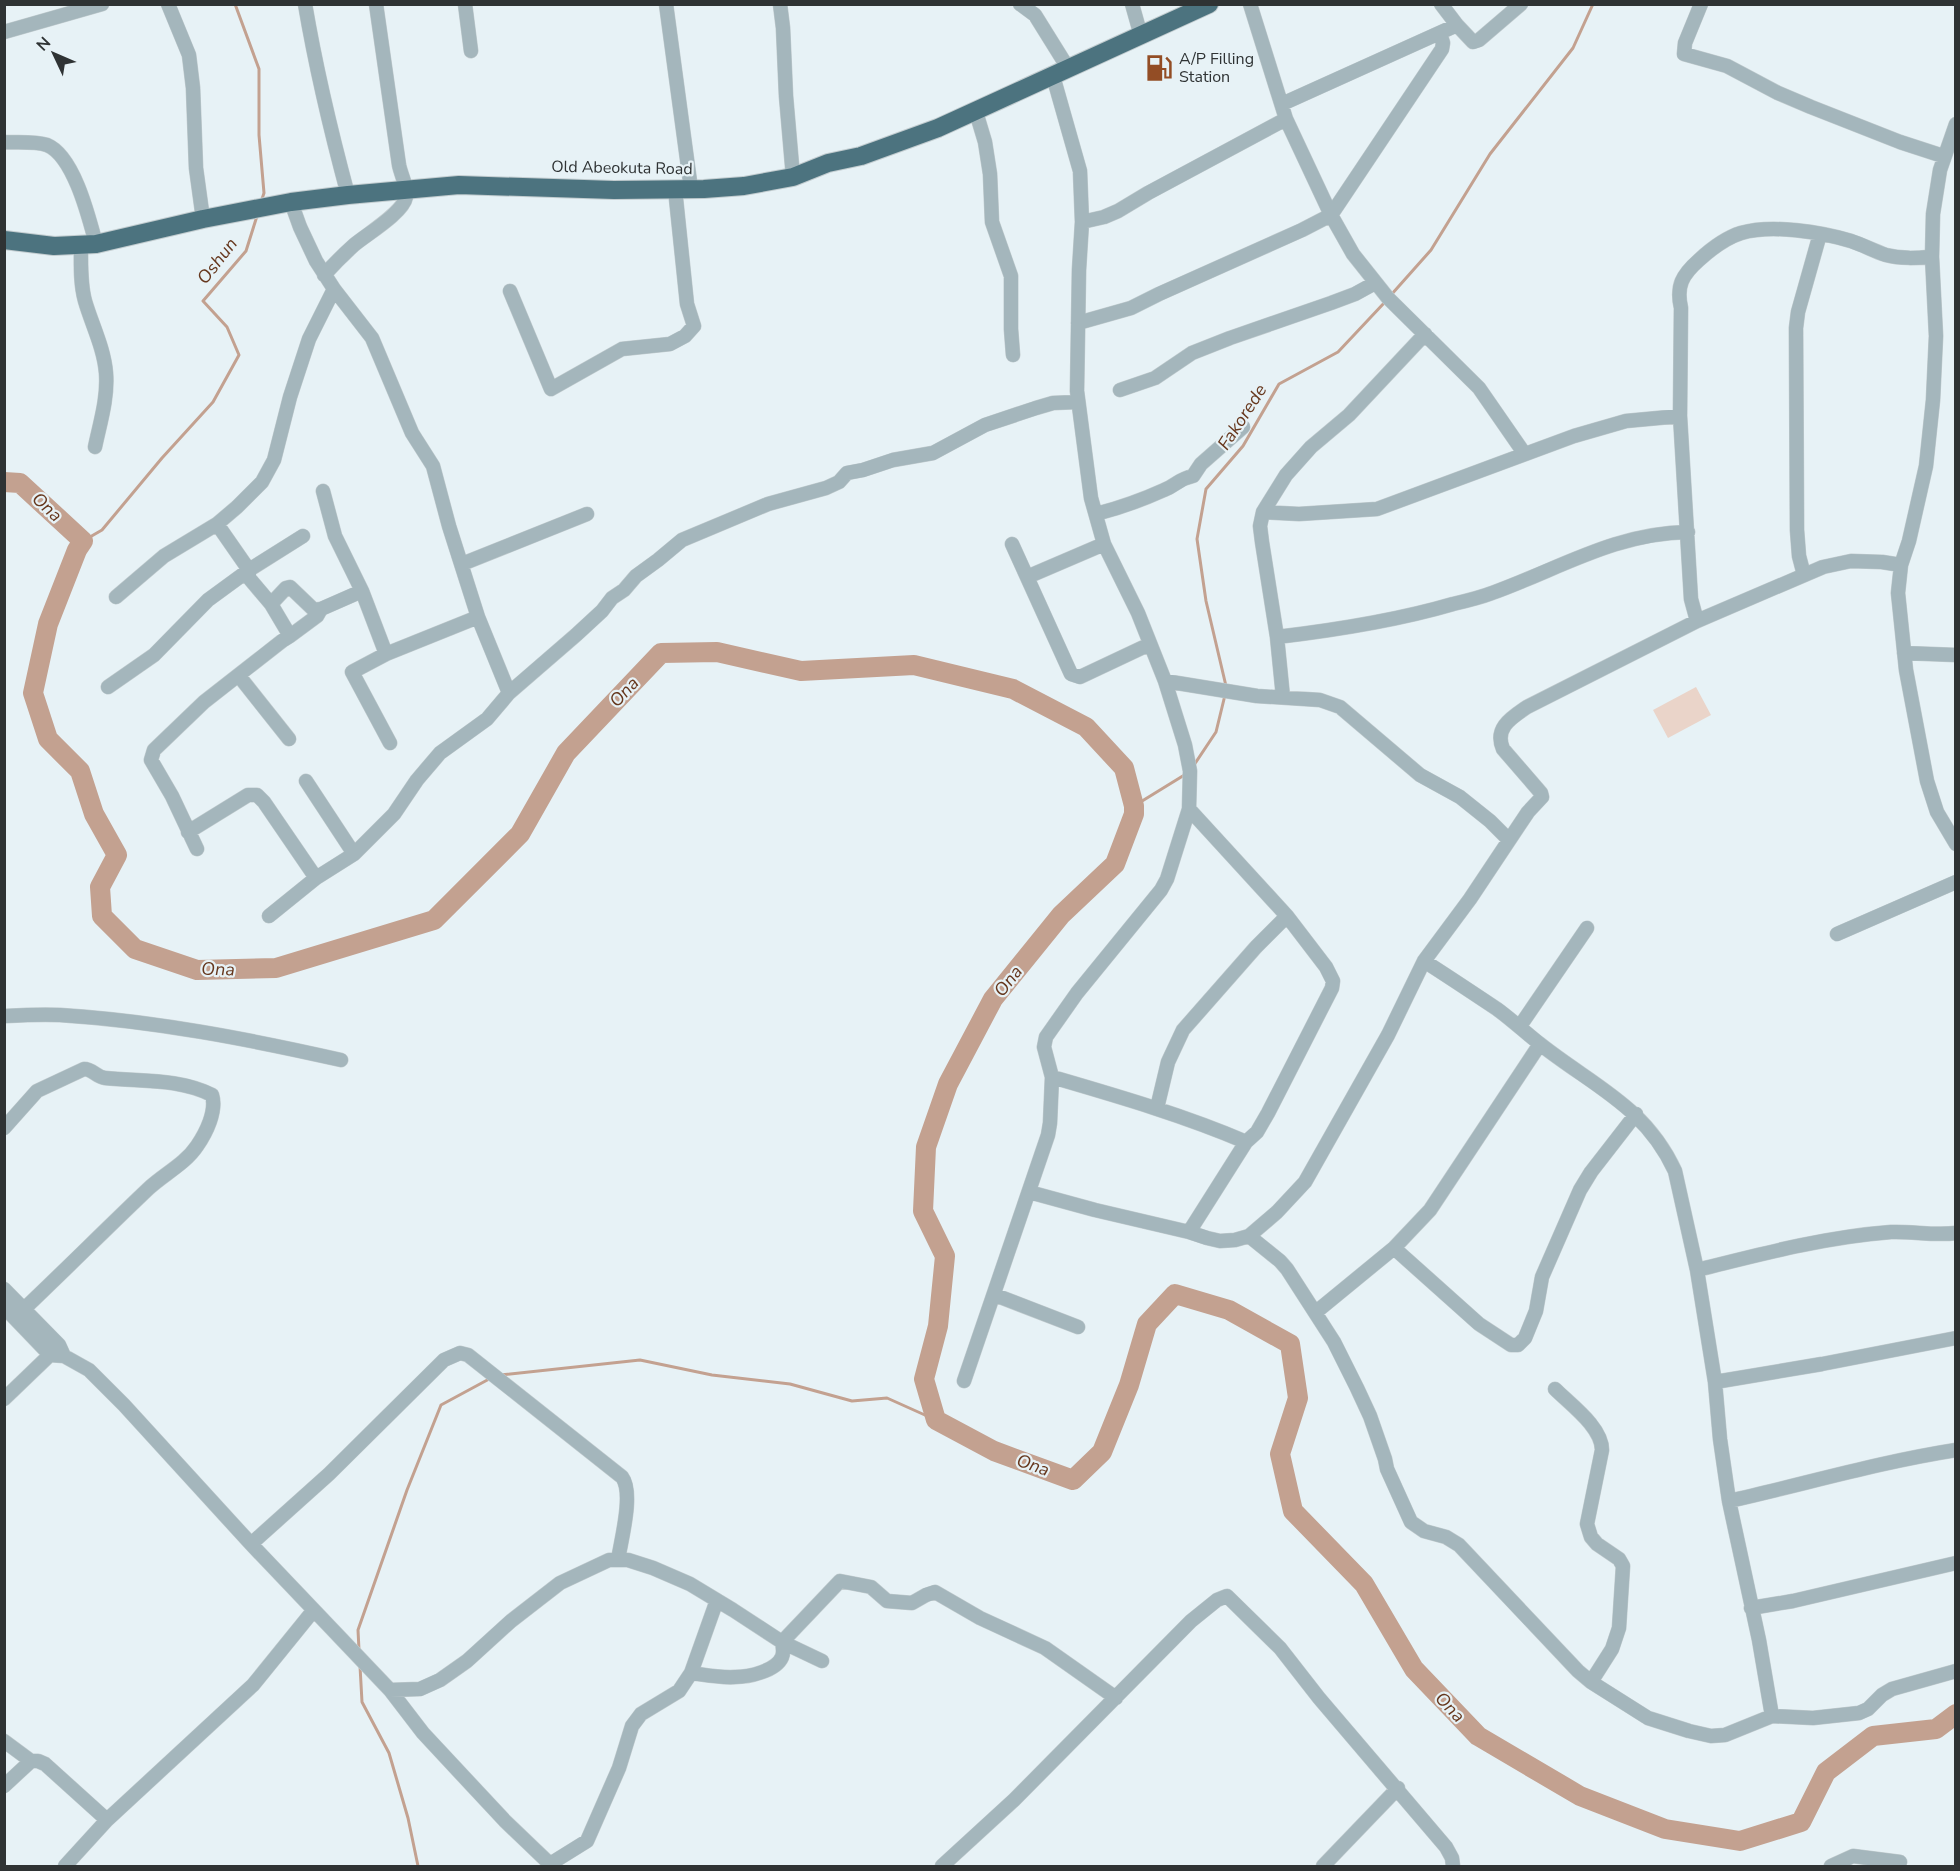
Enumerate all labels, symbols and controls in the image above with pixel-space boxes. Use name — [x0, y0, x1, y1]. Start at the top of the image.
north arrow — [24, 24, 84, 84]
text: N — [32, 32, 56, 56]
place label: A/P Filling Station — [1179, 48, 1254, 88]
fuel station icon: A/P Filling Station — [1144, 53, 1174, 83]
street label: Old Abeokuta Road — [551, 156, 693, 180]
water label: Oshun — [191, 233, 243, 289]
water label: Fakorede — [1212, 379, 1272, 454]
water label: Ona — [27, 487, 67, 527]
water label: Ona — [604, 672, 644, 712]
water label: Ona — [201, 957, 235, 981]
water label: Ona — [988, 960, 1028, 1002]
water label: Ona — [1013, 1448, 1053, 1482]
water label: Ona — [1430, 1687, 1470, 1727]

